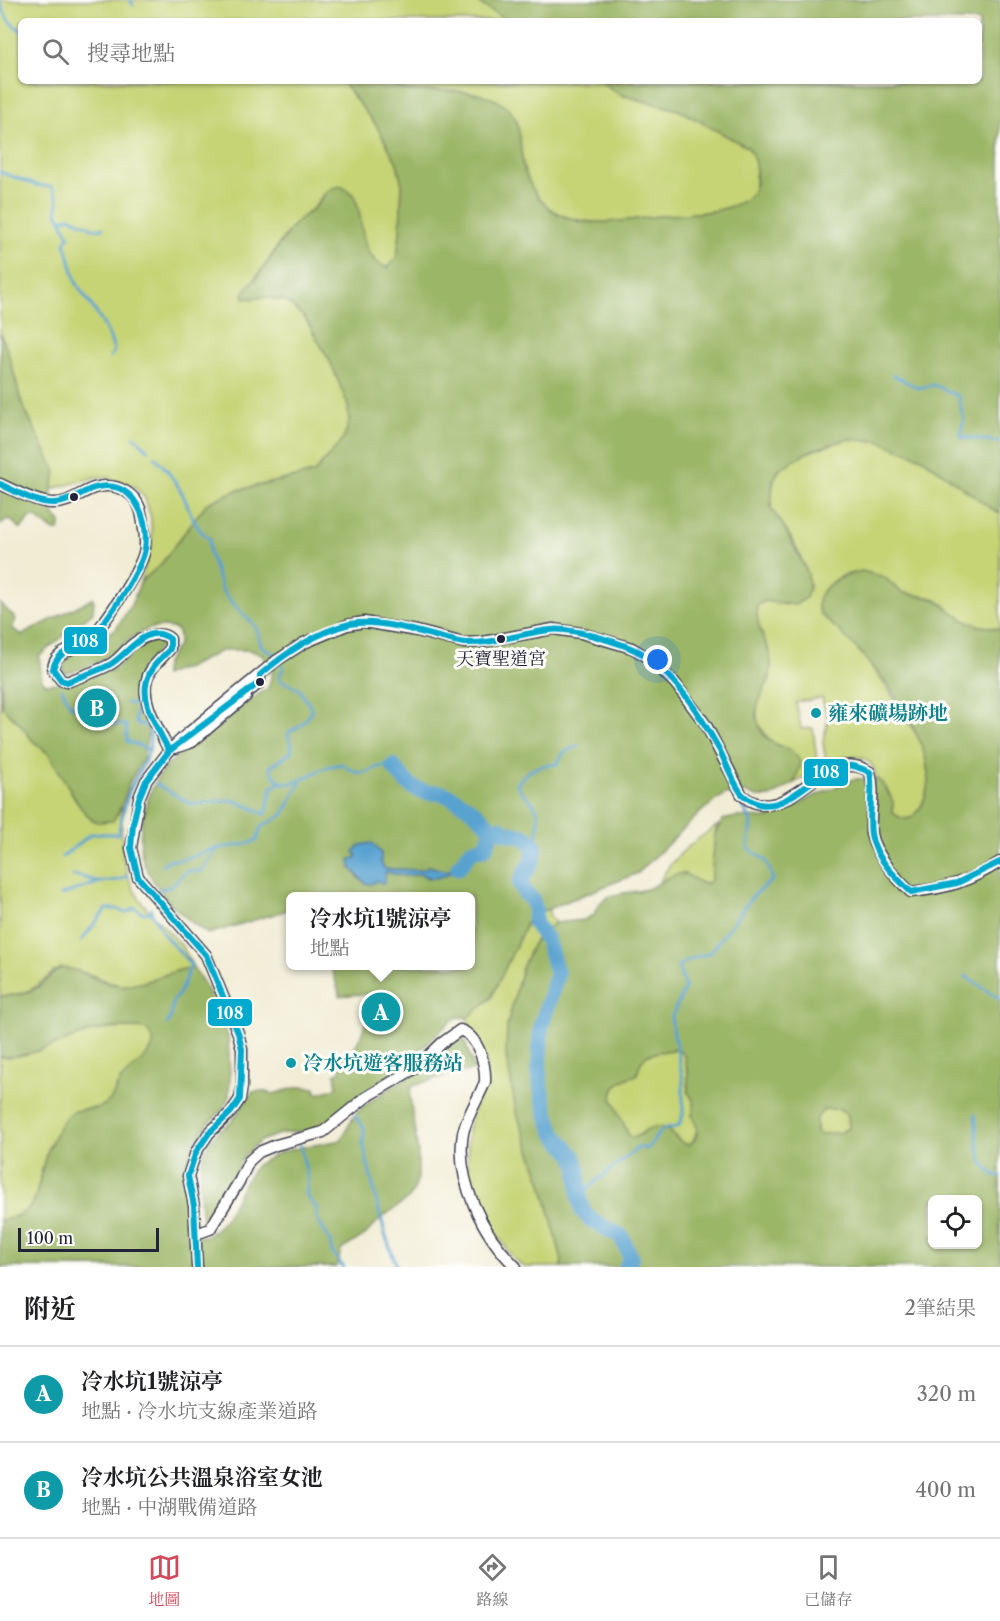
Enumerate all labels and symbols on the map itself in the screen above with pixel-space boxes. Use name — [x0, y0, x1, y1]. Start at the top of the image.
unlabelled marker — [68, 491, 80, 503]
line badge: 108 — [63, 626, 108, 655]
text: 108 — [71, 631, 99, 651]
marker: 天寶聖道宮 — [495, 633, 507, 645]
your location — [643, 645, 672, 674]
place label: 天寶聖道宮 — [456, 648, 546, 670]
unlabelled marker — [254, 676, 266, 688]
pin: B — [78, 686, 116, 730]
place label: 雍來礦場跡地 — [828, 701, 948, 725]
marker: 雍來礦場跡地 — [809, 706, 823, 720]
line badge: 108 — [803, 758, 849, 787]
text: 108 — [812, 762, 840, 782]
pin: A — [362, 990, 400, 1034]
line badge: 108 — [207, 998, 253, 1027]
text: 108 — [216, 1003, 244, 1023]
place label: 冷水坑遊客服務站 — [303, 1051, 463, 1075]
marker: 冷水坑遊客服務站 — [284, 1056, 298, 1070]
scale bar — [18, 1225, 159, 1252]

